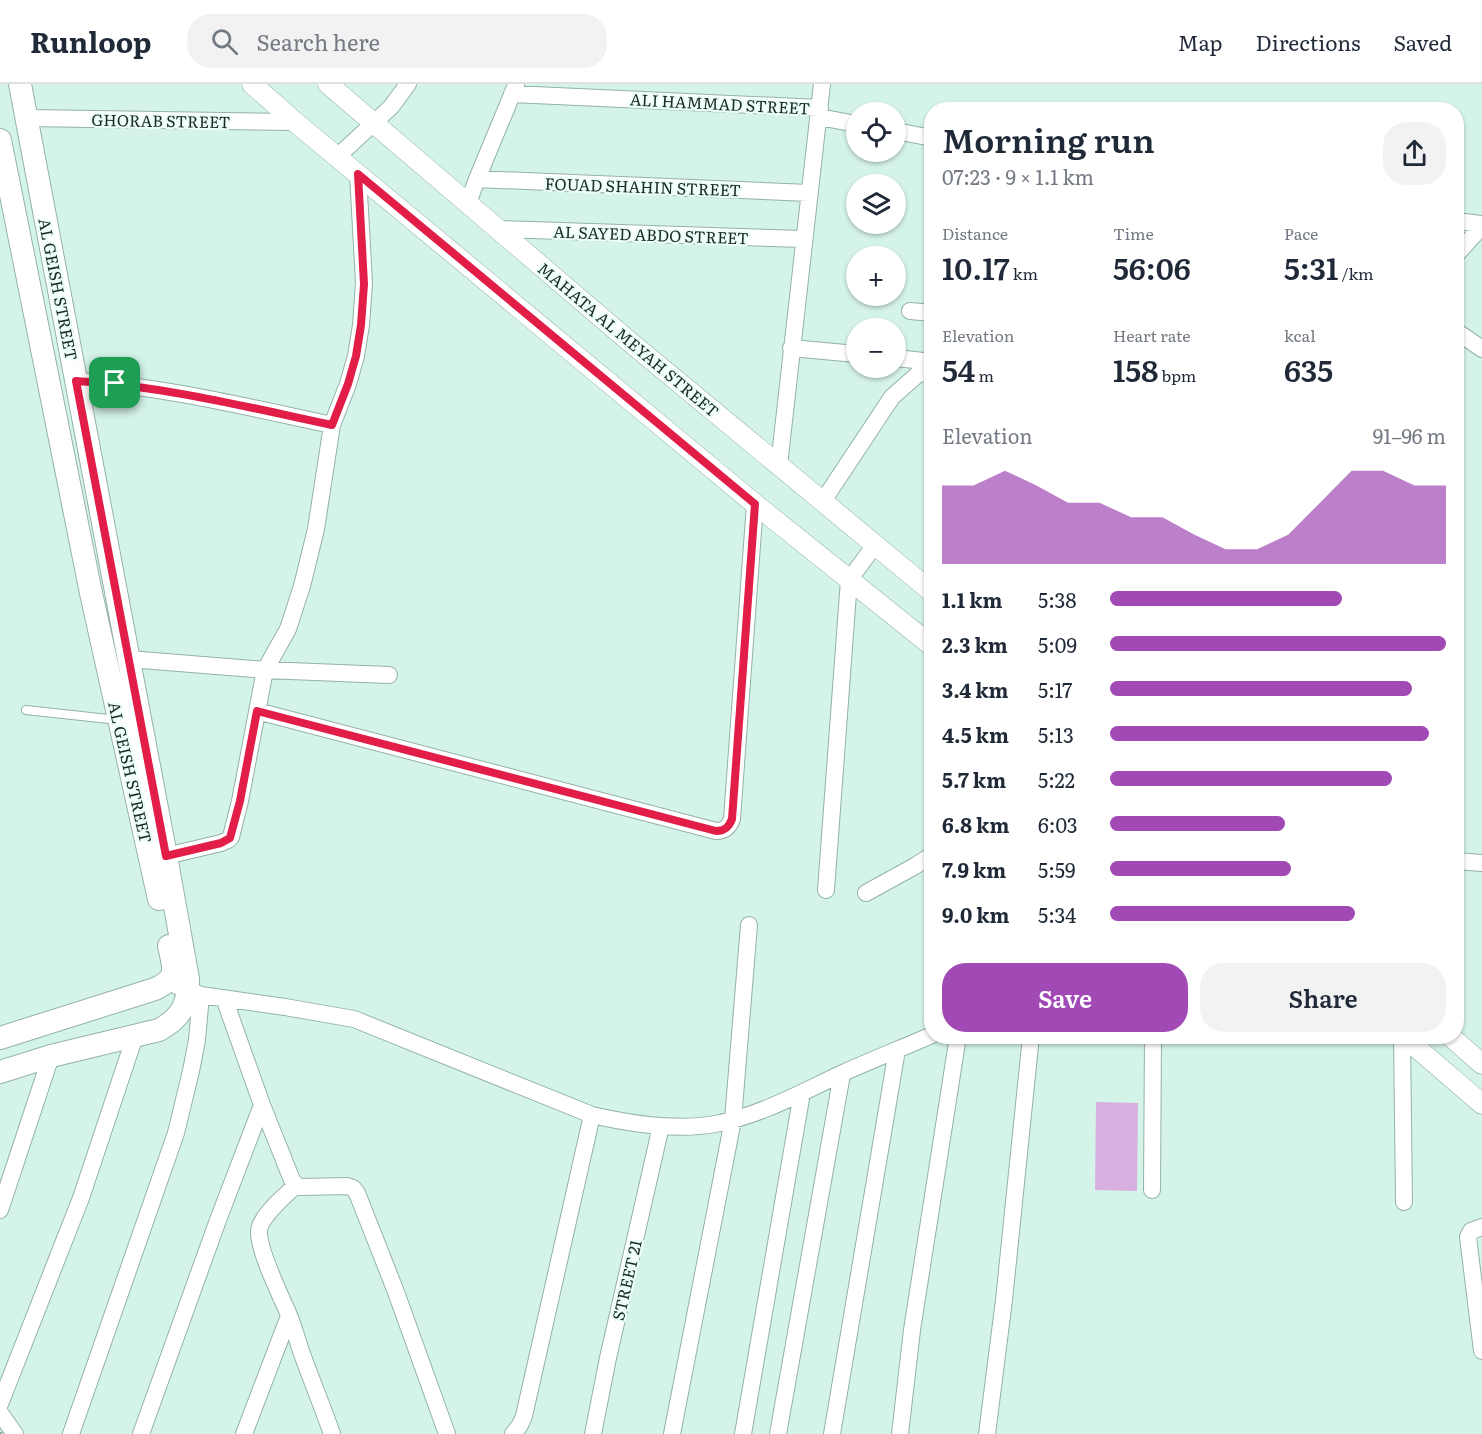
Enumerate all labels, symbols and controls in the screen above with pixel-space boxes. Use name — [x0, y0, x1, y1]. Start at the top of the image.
search box — [187, 14, 607, 68]
text: Runloop — [30, 20, 151, 62]
icon: search — [208, 25, 241, 58]
text: Search here — [256, 25, 380, 58]
text: Map — [1178, 26, 1223, 57]
text: Directions — [1256, 26, 1361, 57]
text: Saved — [1394, 26, 1452, 57]
street label: ALI HAMMAD STREET — [629, 86, 811, 120]
map controls — [846, 102, 906, 378]
button: locate — [846, 102, 906, 162]
street label: GHORAB STREET — [91, 107, 231, 133]
text: Morning run — [942, 114, 1155, 163]
button: share — [1383, 122, 1446, 185]
text: 07:23 · 9 × 1.1 km — [942, 161, 1094, 191]
street label: FOUAD SHAHIN STREET — [544, 171, 742, 201]
button: layers — [846, 174, 906, 234]
street label: AL GEISH STREET — [33, 216, 85, 362]
street label: AL SAYED ABDO STREET — [553, 219, 749, 249]
text: Distance — [942, 221, 1008, 245]
text: Time — [1113, 221, 1154, 245]
text: Pace — [1284, 221, 1318, 245]
text: 10.17 — [942, 245, 1010, 289]
text: 56:06 — [1113, 245, 1191, 289]
text: 5:31 — [1284, 245, 1338, 289]
button: + — [846, 246, 906, 306]
street label: MAHATA AL MEYAH STREET — [533, 256, 725, 422]
text: km — [1010, 261, 1038, 285]
text: /km — [1338, 261, 1374, 285]
button: − — [846, 318, 906, 378]
text: Elevation — [942, 323, 1014, 347]
text: Heart rate — [1113, 323, 1191, 347]
text: kcal — [1284, 323, 1316, 347]
text: 54 — [942, 347, 975, 391]
text: 158 — [1113, 347, 1158, 391]
text: 635 — [1284, 347, 1333, 391]
pin — [89, 357, 140, 408]
text: m — [975, 363, 994, 387]
text: bpm — [1158, 363, 1196, 387]
icon: arrive — [98, 366, 131, 399]
text: Elevation — [942, 420, 1032, 450]
text: 91–96 m — [1373, 420, 1446, 450]
text: 1.1 km — [942, 584, 1002, 614]
text: 5:38 — [1038, 584, 1076, 614]
text: 2.3 km — [942, 629, 1008, 659]
text: 5:09 — [1038, 629, 1077, 659]
text: 3.4 km — [942, 674, 1009, 704]
text: 5:17 — [1038, 674, 1073, 704]
street label: AL GEISH STREET — [103, 699, 159, 845]
text: 4.5 km — [942, 719, 1009, 749]
text: 5:13 — [1038, 719, 1074, 749]
text: 5.7 km — [942, 764, 1006, 794]
text: 5:22 — [1038, 764, 1075, 794]
text: 6.8 km — [942, 809, 1009, 839]
text: 6:03 — [1038, 809, 1078, 839]
text: 7.9 km — [942, 854, 1006, 884]
text: 5:59 — [1038, 854, 1075, 884]
text: 9.0 km — [942, 899, 1010, 929]
text: 5:34 — [1038, 899, 1076, 929]
button: Save — [942, 963, 1188, 1032]
button: Share — [1200, 963, 1446, 1032]
street label: STREET 21 — [605, 1237, 647, 1323]

